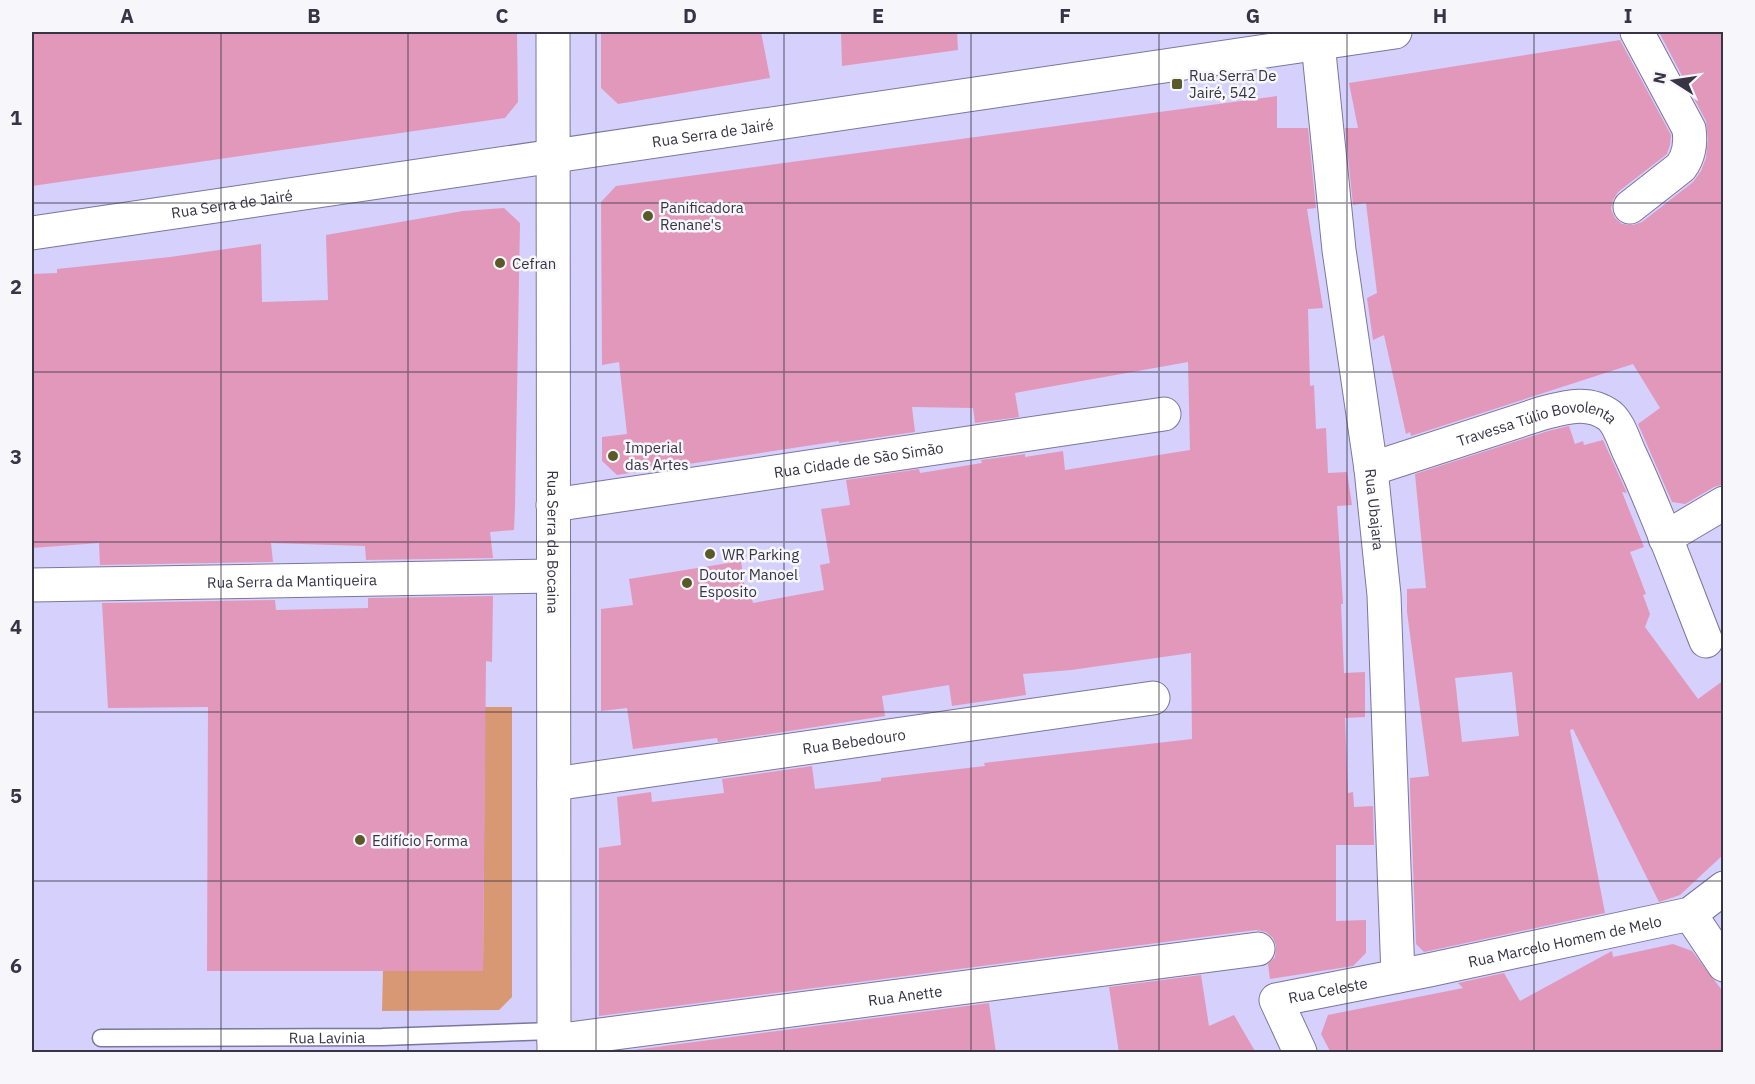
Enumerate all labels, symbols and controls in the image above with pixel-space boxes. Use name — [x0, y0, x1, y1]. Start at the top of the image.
text: A — [120, 2, 134, 29]
text: B — [307, 2, 321, 29]
text: C — [495, 2, 509, 29]
text: D — [683, 2, 697, 29]
text: E — [872, 2, 884, 29]
text: F — [1059, 2, 1071, 29]
text: G — [1246, 2, 1260, 29]
text: H — [1433, 2, 1447, 29]
text: I — [1624, 2, 1632, 29]
north arrow — [1644, 51, 1704, 111]
place label: Rua Serra De Jairé, 542 — [1189, 66, 1276, 102]
text: N — [1648, 70, 1670, 86]
marker: Rua Serra De Jairé, 542 — [1170, 77, 1184, 91]
text: 1 — [10, 104, 22, 131]
street label: Rua Serra de Jairé — [650, 114, 775, 151]
street label: Rua Serra de Jairé — [170, 185, 294, 222]
place label: Panificadora Renane's — [660, 198, 744, 234]
marker: Panificadora Renane's — [641, 209, 655, 223]
place label: Cefran — [512, 254, 556, 273]
marker: Cefran — [493, 256, 507, 270]
text: 2 — [10, 273, 22, 300]
street label: Travessa Túlio Bovolenta — [1454, 397, 1622, 450]
street label: Rua Cidade de São Simão — [773, 437, 945, 481]
place label: Imperial das Artes — [625, 438, 688, 474]
text: 3 — [10, 443, 22, 470]
marker: Imperial das Artes — [606, 449, 620, 463]
street label: Rua Ubajara — [1362, 468, 1389, 551]
street label: Rua Serra da Bocaina — [544, 470, 563, 614]
place label: WR Parking — [722, 545, 799, 564]
marker: WR Parking — [703, 547, 717, 561]
place label: Doutor Manoel Esposito — [699, 565, 798, 601]
street label: Rua Serra da Mantiqueira — [207, 570, 377, 591]
marker: Doutor Manoel Esposito — [680, 576, 694, 590]
text: 4 — [10, 613, 22, 640]
street label: Rua Bebedouro — [801, 724, 907, 758]
text: 5 — [10, 782, 22, 809]
place label: Edifício Forma — [372, 831, 468, 850]
marker: Edifício Forma — [353, 833, 367, 847]
street label: Rua Marcelo Homem de Melo — [1466, 911, 1663, 971]
text: 6 — [10, 952, 22, 979]
street label: Rua Celeste — [1287, 973, 1369, 1007]
street label: Rua Anette — [867, 981, 943, 1009]
street label: Rua Lavinia — [289, 1028, 365, 1047]

